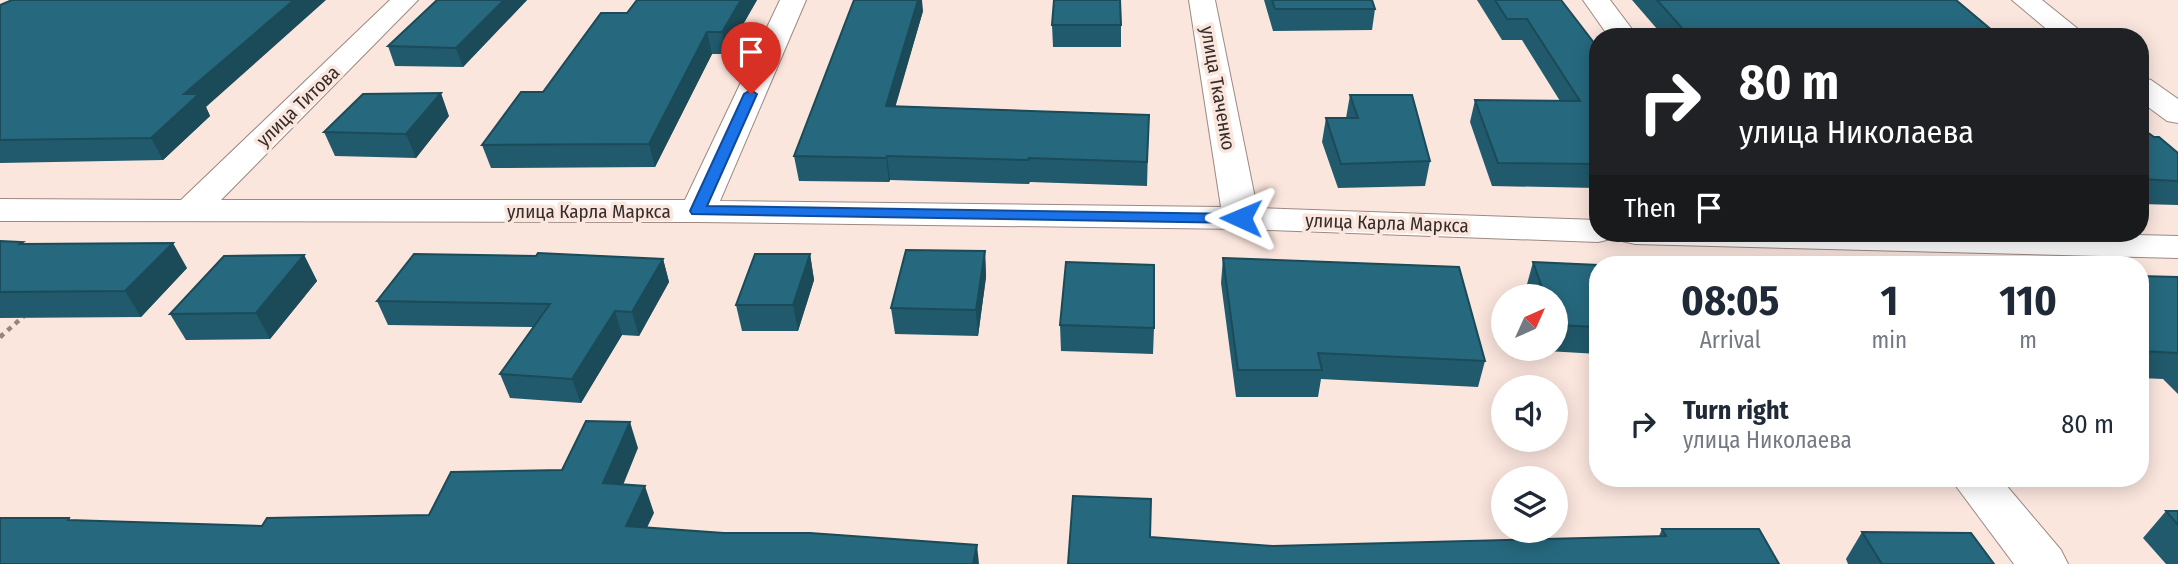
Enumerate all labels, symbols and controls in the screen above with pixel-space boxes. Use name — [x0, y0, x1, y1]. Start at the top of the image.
pin — [721, 22, 781, 94]
street label: улица Ткаченко — [1196, 24, 1240, 152]
icon: arrive — [732, 33, 770, 71]
text: 80 m — [1739, 53, 1839, 112]
icon: right — [1624, 56, 1715, 147]
street label: улица Титова — [252, 61, 344, 151]
text: улица Николаева — [1739, 113, 1974, 151]
position arrow — [1204, 181, 1278, 255]
icon: arrive — [1690, 189, 1728, 227]
text: Then — [1624, 193, 1676, 224]
street label: улица Карла Маркса — [507, 200, 671, 223]
street label: улица Карла Маркса — [1305, 209, 1469, 237]
text: 08:05 — [1681, 276, 1779, 326]
text: 1 — [1880, 276, 1898, 326]
text: 110 — [1999, 276, 2057, 326]
north arrow — [1491, 284, 1568, 360]
map controls — [1491, 284, 1568, 543]
text: Arrival — [1700, 326, 1761, 354]
text: min — [1871, 326, 1907, 354]
text: m — [2019, 326, 2037, 354]
button: sound — [1491, 375, 1568, 452]
text: Turn right — [1683, 395, 1789, 426]
icon: right — [1624, 405, 1662, 443]
text: 80 m — [2061, 409, 2114, 440]
text: улица Николаева — [1683, 426, 1852, 454]
button: layers — [1491, 466, 1568, 543]

